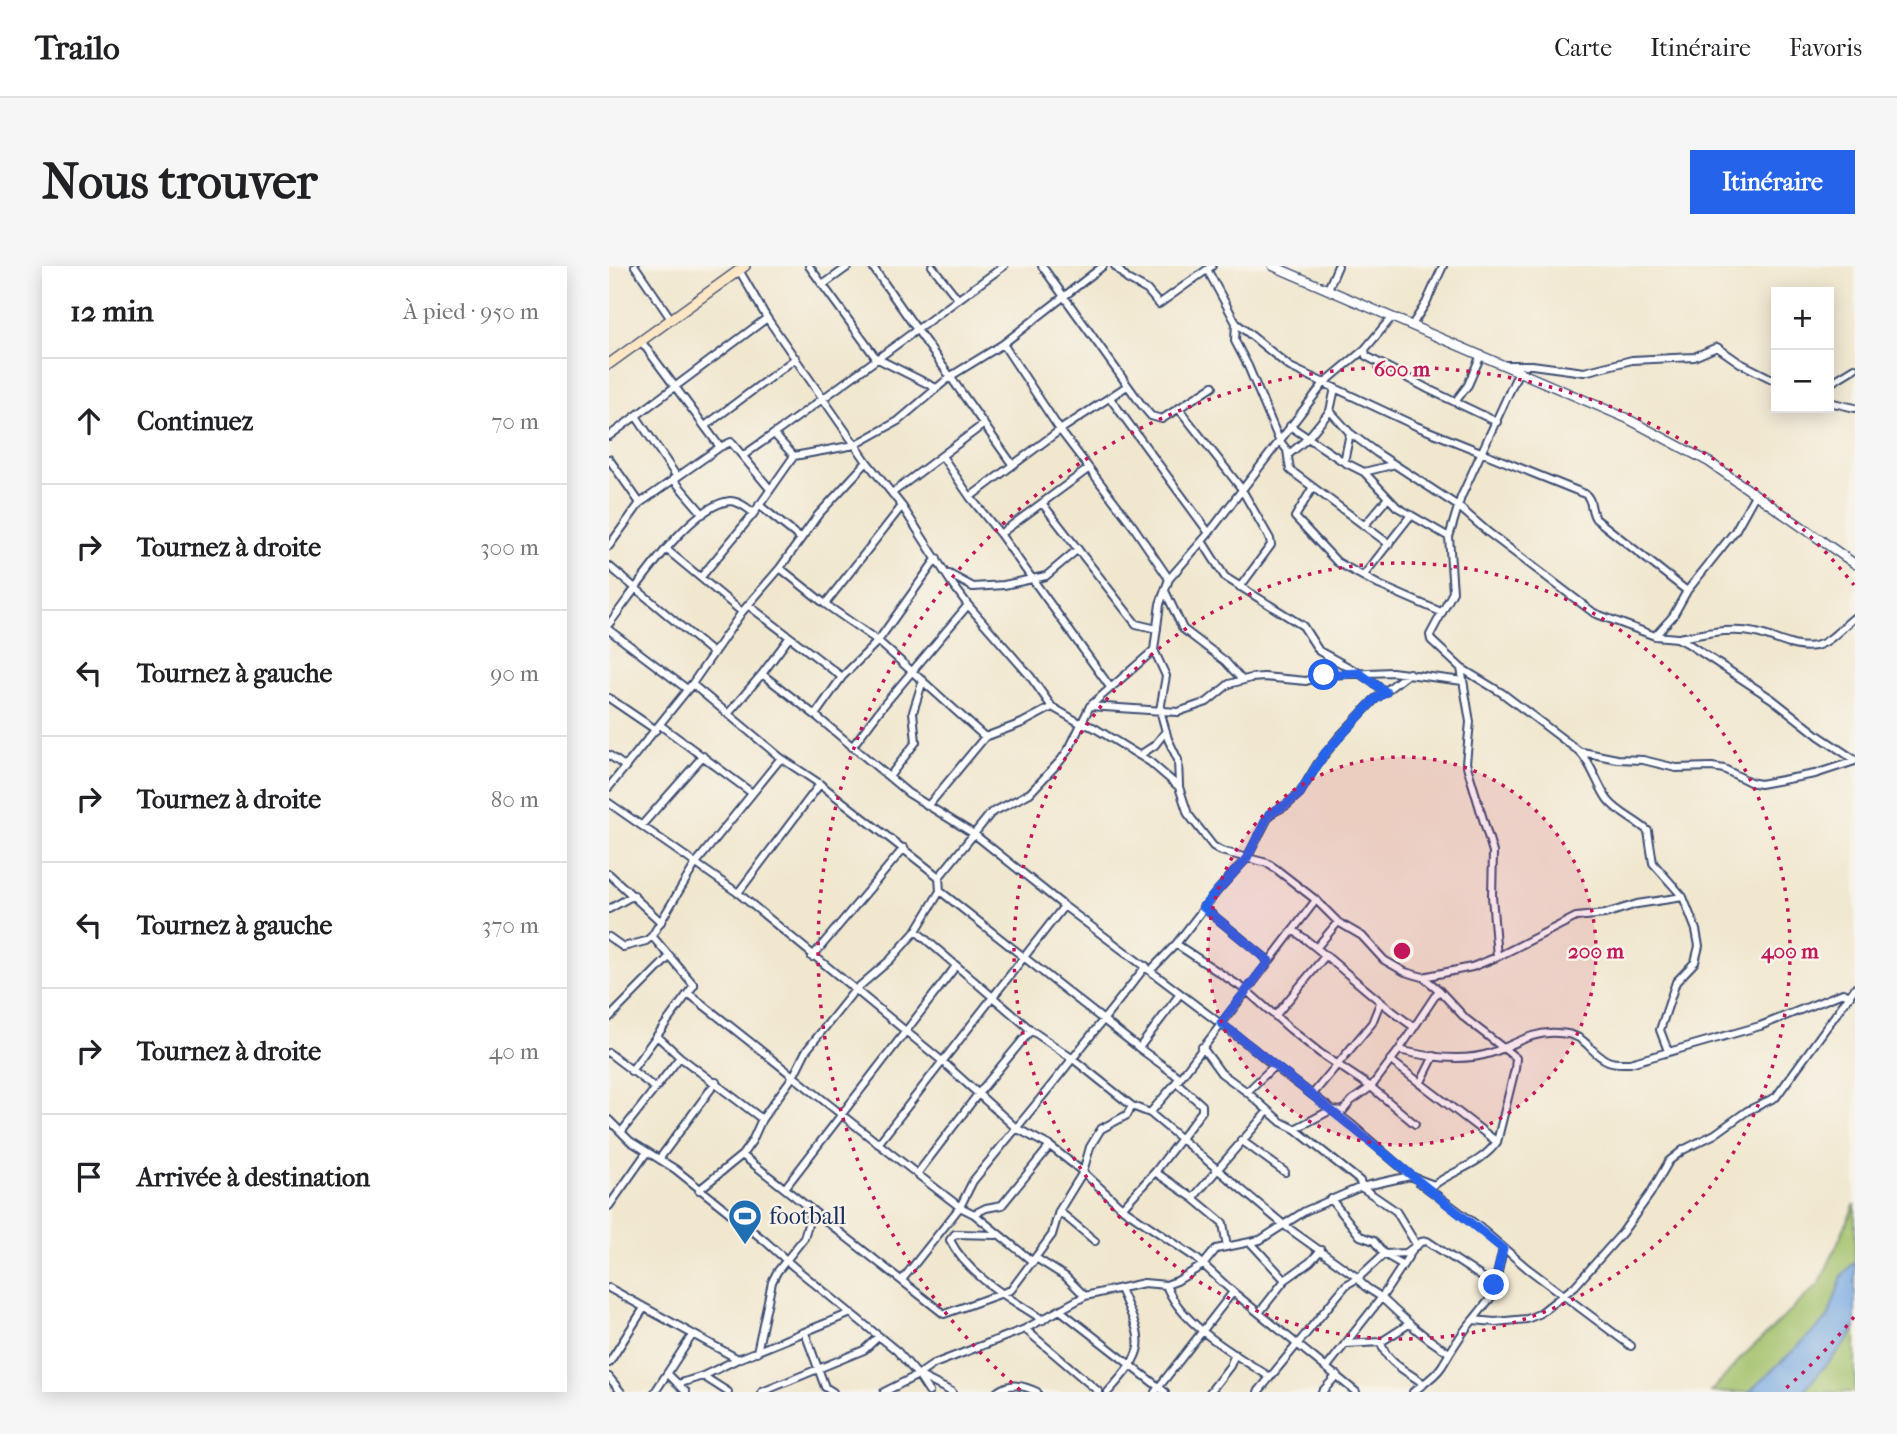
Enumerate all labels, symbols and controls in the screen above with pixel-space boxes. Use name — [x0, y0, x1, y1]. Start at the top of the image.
text: Trailo — [35, 29, 120, 68]
text: Carte — [1554, 34, 1612, 62]
text: Itinéraire — [1650, 34, 1751, 62]
text: Favoris — [1789, 34, 1862, 62]
button: Itinéraire — [1690, 150, 1855, 214]
text: Nous trouver — [42, 153, 317, 211]
map controls — [1771, 287, 1834, 413]
button: + — [1771, 287, 1834, 350]
text: 12 min — [70, 294, 154, 329]
text: À pied · 950 m — [403, 298, 539, 325]
button: − — [1771, 350, 1834, 413]
text: 600 m — [1374, 357, 1431, 381]
icon: ahead — [70, 402, 108, 440]
text: Continuez — [137, 406, 253, 437]
text: 70 m — [491, 408, 539, 435]
icon: right — [70, 528, 108, 566]
text: Tournez à droite — [137, 532, 321, 563]
text: 300 m — [480, 534, 539, 561]
icon: left — [70, 654, 108, 692]
text: Tournez à gauche — [137, 658, 332, 689]
route start — [1308, 659, 1339, 690]
text: 90 m — [490, 660, 539, 687]
icon: right — [70, 780, 108, 818]
text: Tournez à droite — [137, 784, 321, 815]
text: 80 m — [491, 786, 539, 813]
icon: left — [70, 906, 108, 944]
text: Tournez à gauche — [137, 910, 332, 941]
text: 370 m — [482, 912, 539, 939]
centre of rings — [1390, 939, 1414, 963]
text: 200 m — [1568, 939, 1625, 963]
text: 400 m — [1760, 939, 1819, 964]
icon: right — [70, 1032, 108, 1070]
text: Tournez à droite — [137, 1036, 321, 1067]
text: 40 m — [489, 1038, 539, 1065]
icon: arrive — [70, 1158, 108, 1196]
text: Arrivée à destination — [137, 1162, 370, 1193]
sports icon: football — [726, 1197, 764, 1246]
place label: football — [769, 1202, 847, 1230]
route end — [1478, 1269, 1509, 1300]

